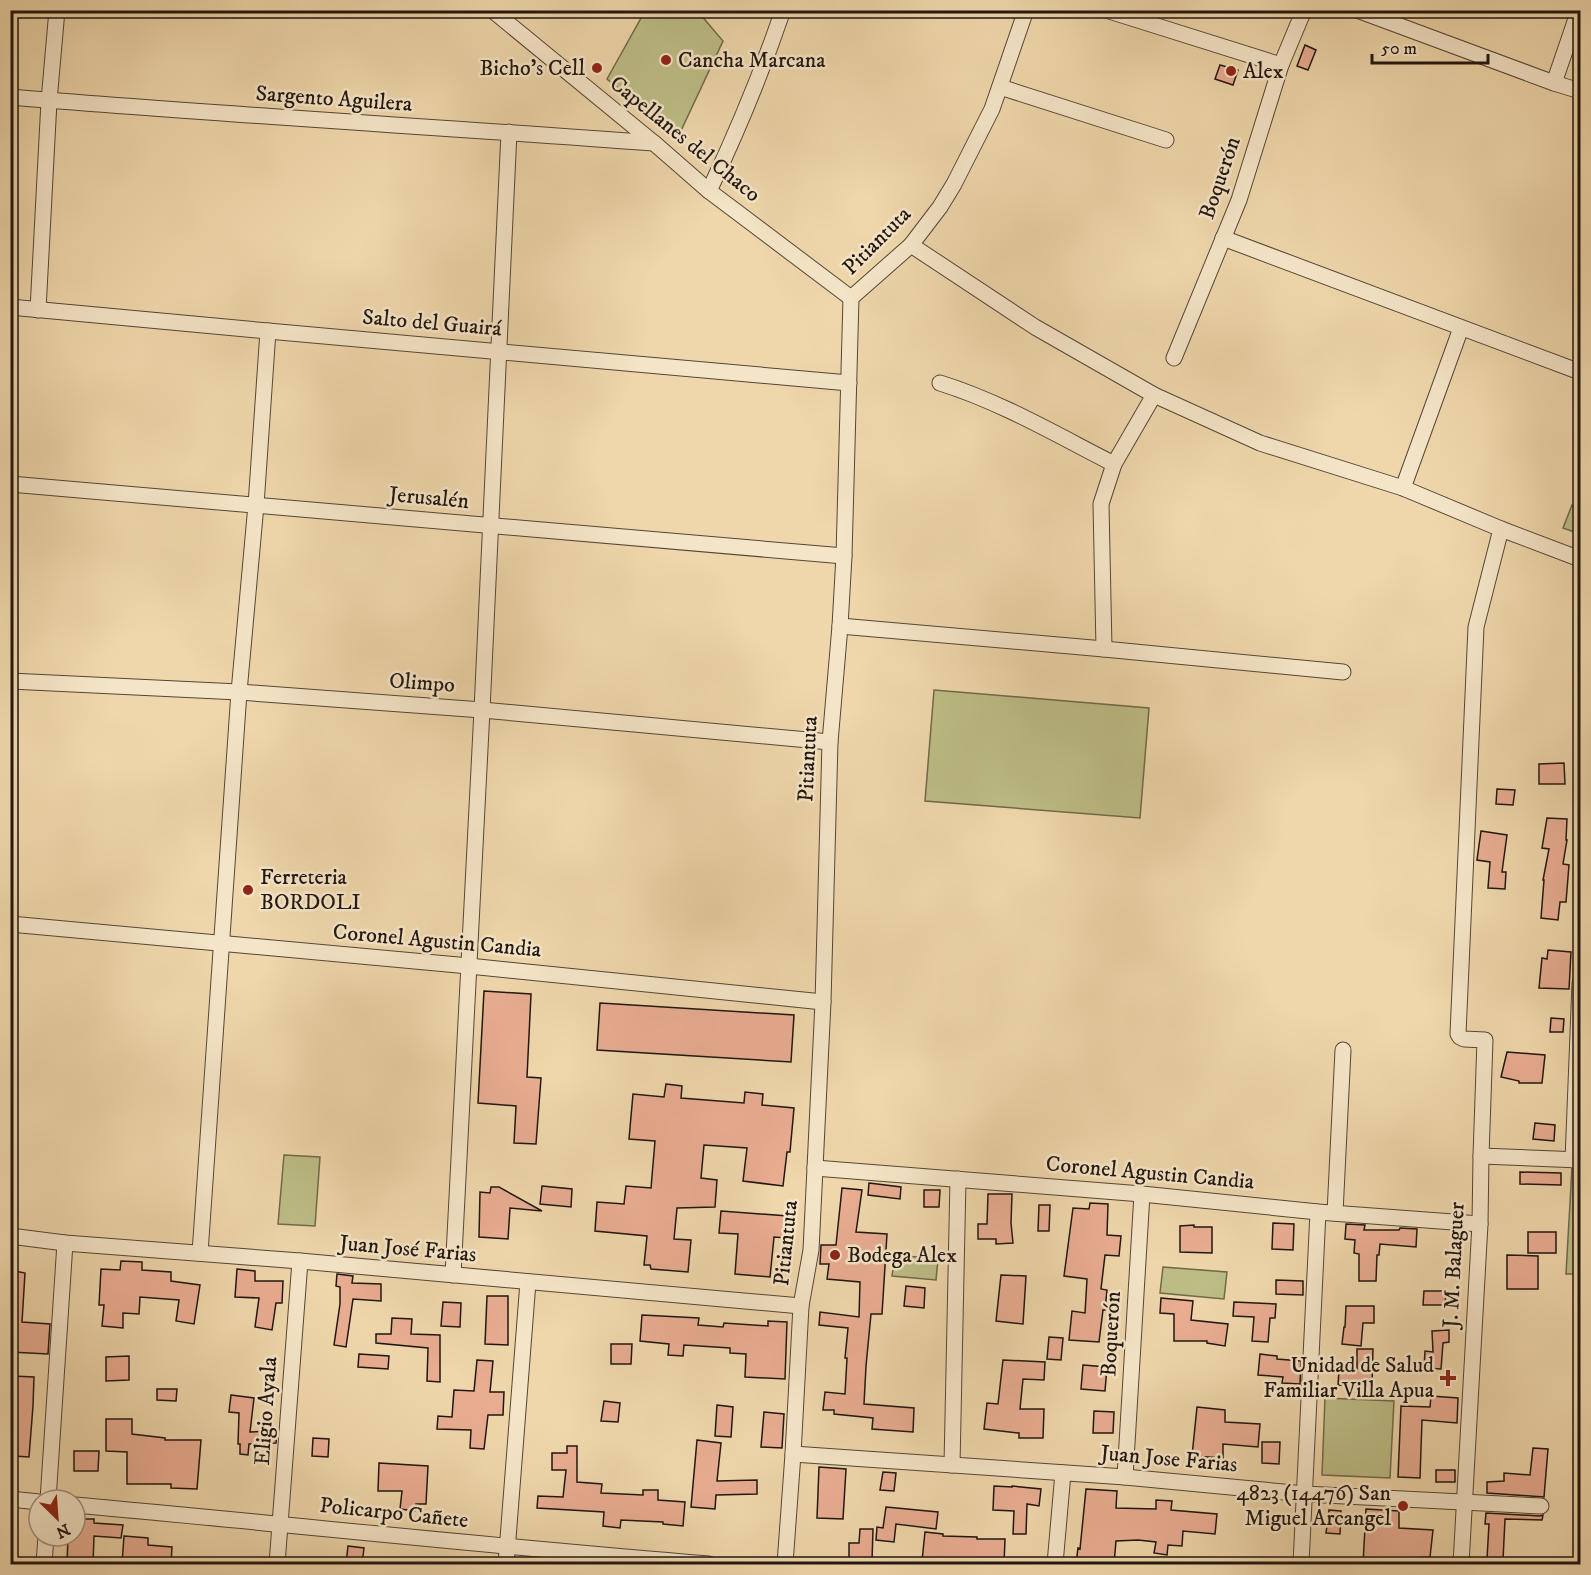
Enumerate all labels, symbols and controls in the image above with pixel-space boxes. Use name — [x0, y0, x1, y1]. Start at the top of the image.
scale bar — [1372, 27, 1488, 65]
text: 50 m — [1381, 38, 1417, 60]
place label: Cancha Marcana — [678, 47, 826, 74]
marker: Cancha Marcana — [659, 53, 673, 67]
place label: Bicho's Cell — [480, 55, 585, 82]
place label: Alex — [1243, 58, 1284, 85]
marker: Bicho's Cell — [590, 61, 604, 75]
marker: Alex — [1224, 64, 1238, 78]
street label: Capellanes del Chaco — [604, 70, 766, 208]
street label: Sargento Aguilera — [255, 80, 414, 118]
street label: Boquerón — [1193, 133, 1247, 223]
street label: Pitiantuta — [837, 201, 917, 281]
street label: Salto del Guairá — [361, 303, 503, 343]
street label: Jerusalén — [386, 481, 471, 515]
street label: Olimpo — [388, 667, 456, 699]
street label: Pitiantuta — [792, 715, 824, 803]
place label: Ferreteria BORDOLI — [260, 864, 361, 916]
marker: Ferreteria BORDOLI — [241, 883, 255, 897]
street label: Coronel Agustin Candia — [332, 918, 543, 964]
street label: Coronel Agustin Candia — [1045, 1150, 1256, 1196]
street label: Pitiantuta — [768, 1198, 804, 1287]
street label: J. M. Balaguer — [1437, 1200, 1471, 1331]
street label: Juan José Farias — [336, 1229, 478, 1268]
place label: Bodega Alex — [847, 1242, 957, 1269]
marker: Bodega Alex — [828, 1248, 842, 1262]
street label: Boquerón — [1095, 1290, 1127, 1377]
place label: Unidad de Salud Familiar Villa Apua — [1263, 1352, 1435, 1404]
street label: Eligio Ayala — [249, 1355, 283, 1466]
marker: Unidad de Salud Familiar Villa Apua — [1439, 1369, 1457, 1387]
street label: Juan Jose Farias — [1097, 1439, 1239, 1478]
place label: 4823 (14476) San Miguel Arcangel — [1236, 1480, 1392, 1532]
north arrow — [27, 1488, 87, 1548]
street label: Policarpo Cañete — [318, 1492, 470, 1534]
marker: 4823 (14476) San Miguel Arcangel — [1396, 1499, 1410, 1513]
text: N — [53, 1519, 73, 1543]

